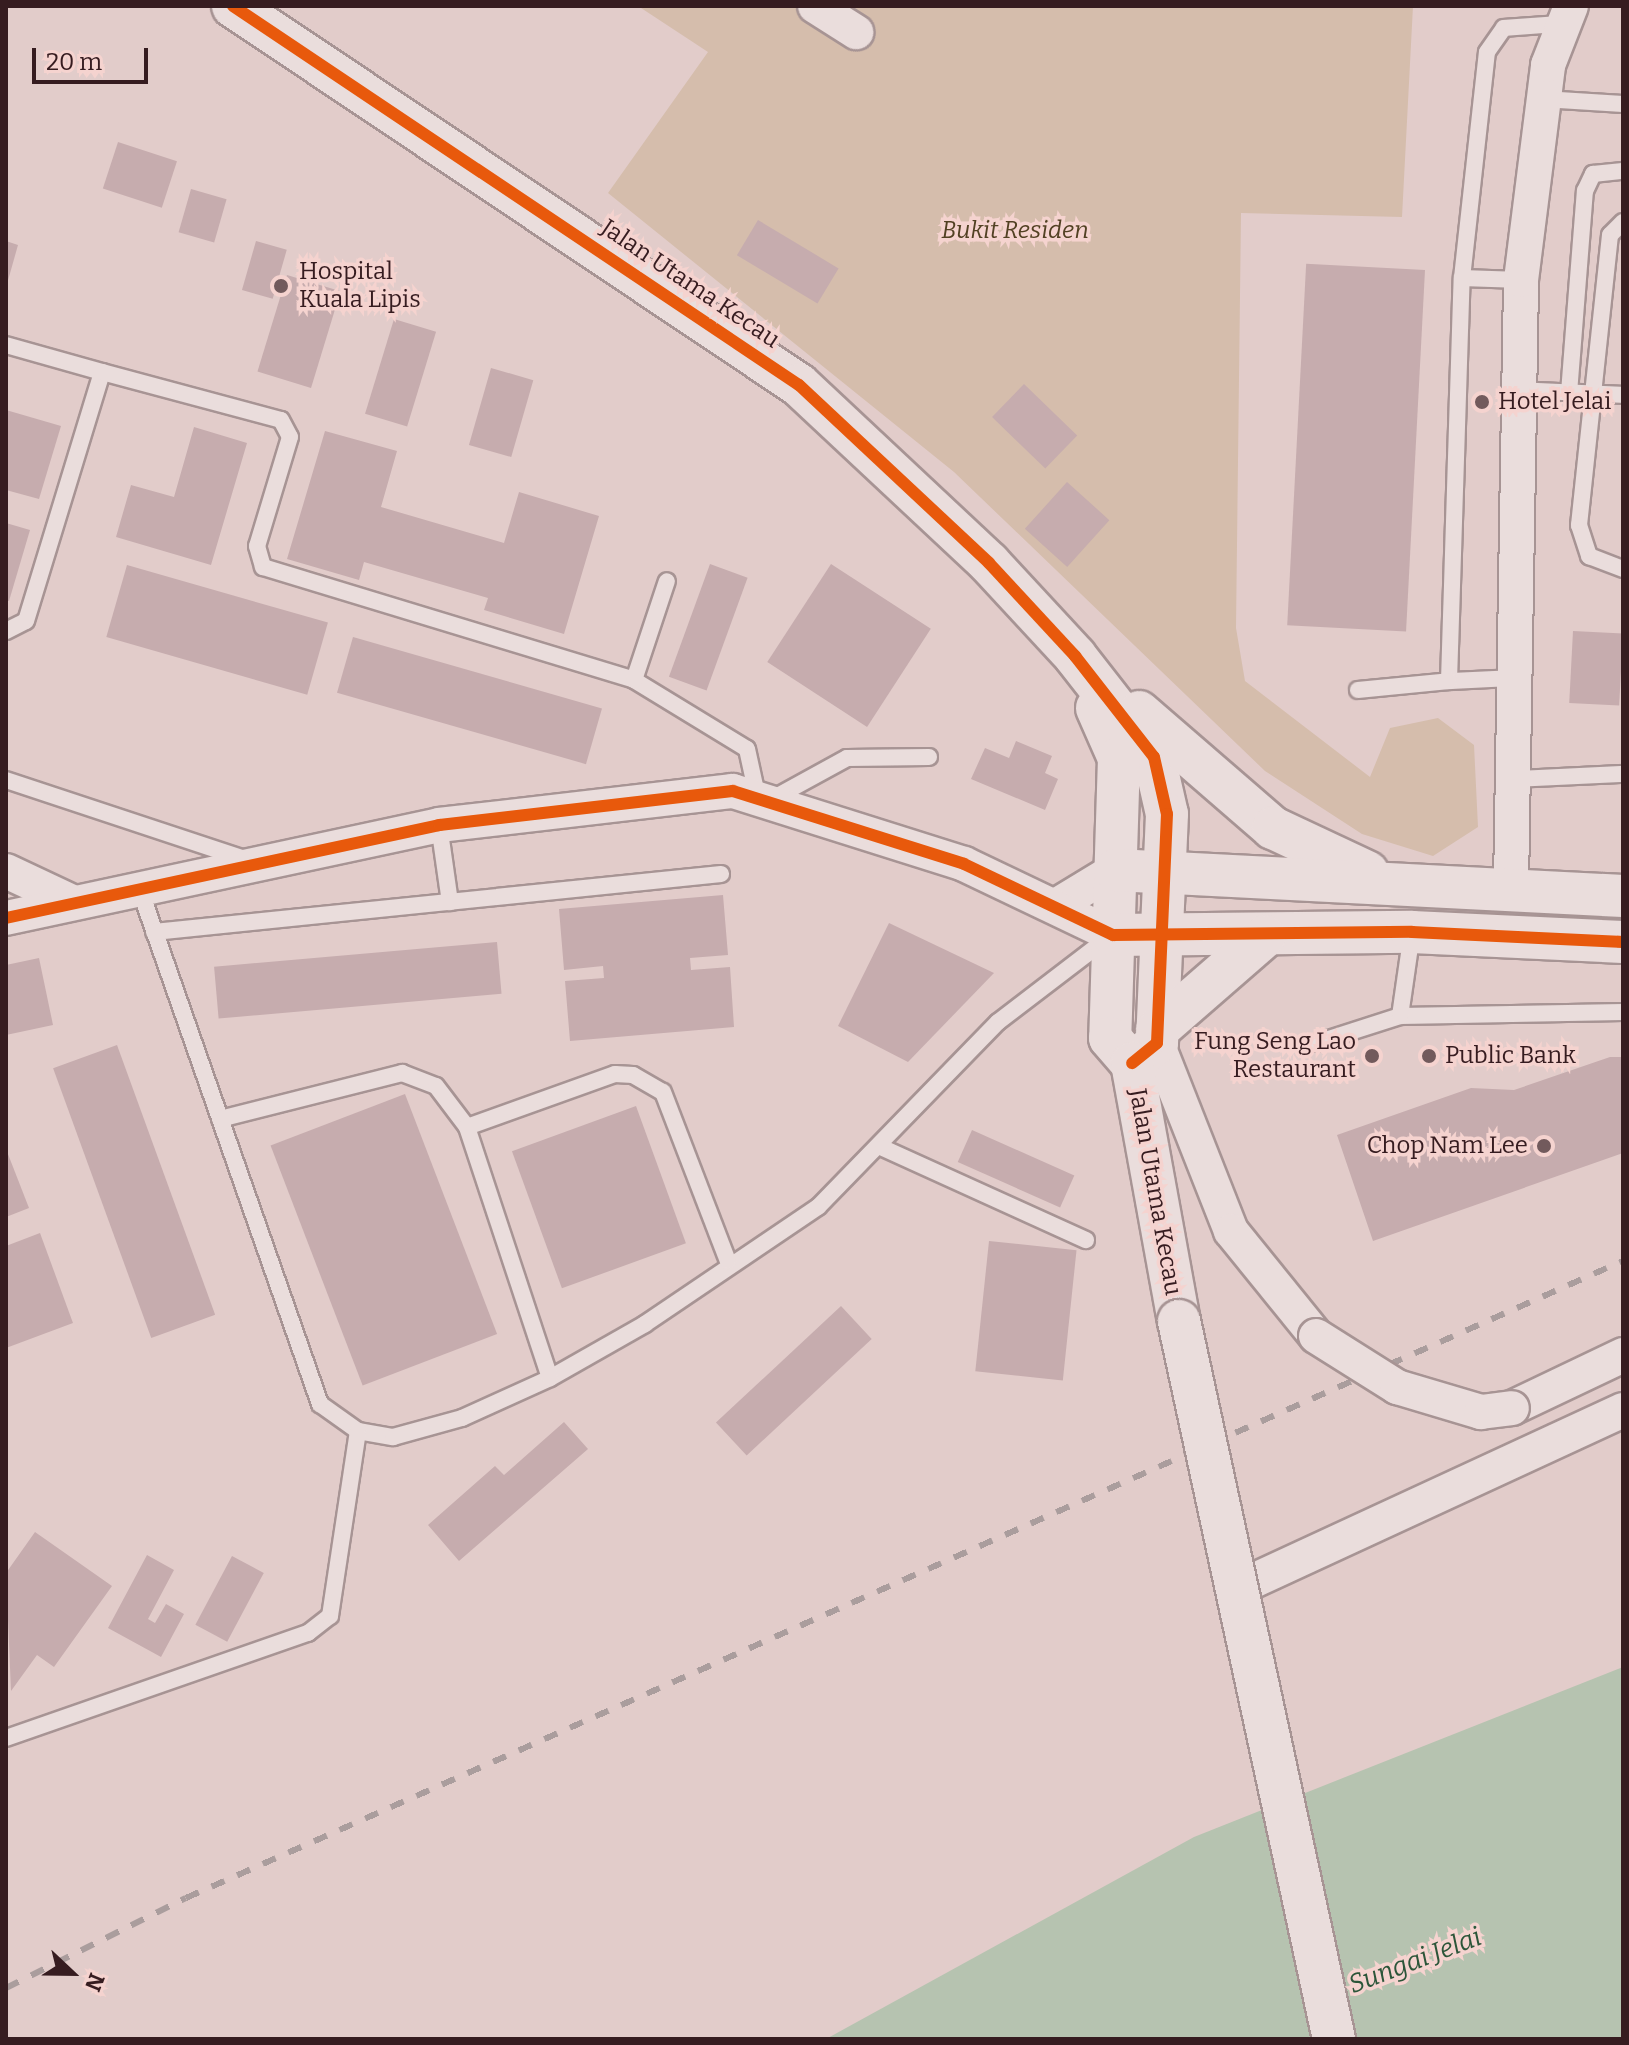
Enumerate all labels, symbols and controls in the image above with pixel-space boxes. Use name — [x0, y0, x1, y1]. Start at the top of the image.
scale bar — [36, 32, 152, 82]
text: 20 m — [46, 48, 102, 76]
street label: Jalan Utama Kecau — [595, 214, 785, 354]
park label: Bukit Residen — [941, 217, 1089, 245]
place label: Hospital Kuala Lipis — [299, 258, 421, 314]
marker: Hospital Kuala Lipis — [270, 275, 292, 297]
place label: Hotel Jelai — [1498, 388, 1611, 416]
marker: Hotel Jelai — [1473, 393, 1491, 411]
place label: Fung Seng Lao Restaurant — [1194, 1028, 1356, 1084]
place label: Public Bank — [1445, 1042, 1576, 1070]
marker: Fung Seng Lao Restaurant — [1363, 1047, 1381, 1065]
marker: Public Bank — [1420, 1047, 1438, 1065]
street label: Jalan Utama Kecau — [1123, 1086, 1187, 1298]
place label: Chop Nam Lee — [1367, 1132, 1528, 1160]
marker: Chop Nam Lee — [1535, 1137, 1553, 1155]
water label: Sungai Jelai — [1344, 1921, 1486, 2001]
north arrow — [32, 1933, 112, 2013]
text: N — [79, 1969, 110, 1995]

